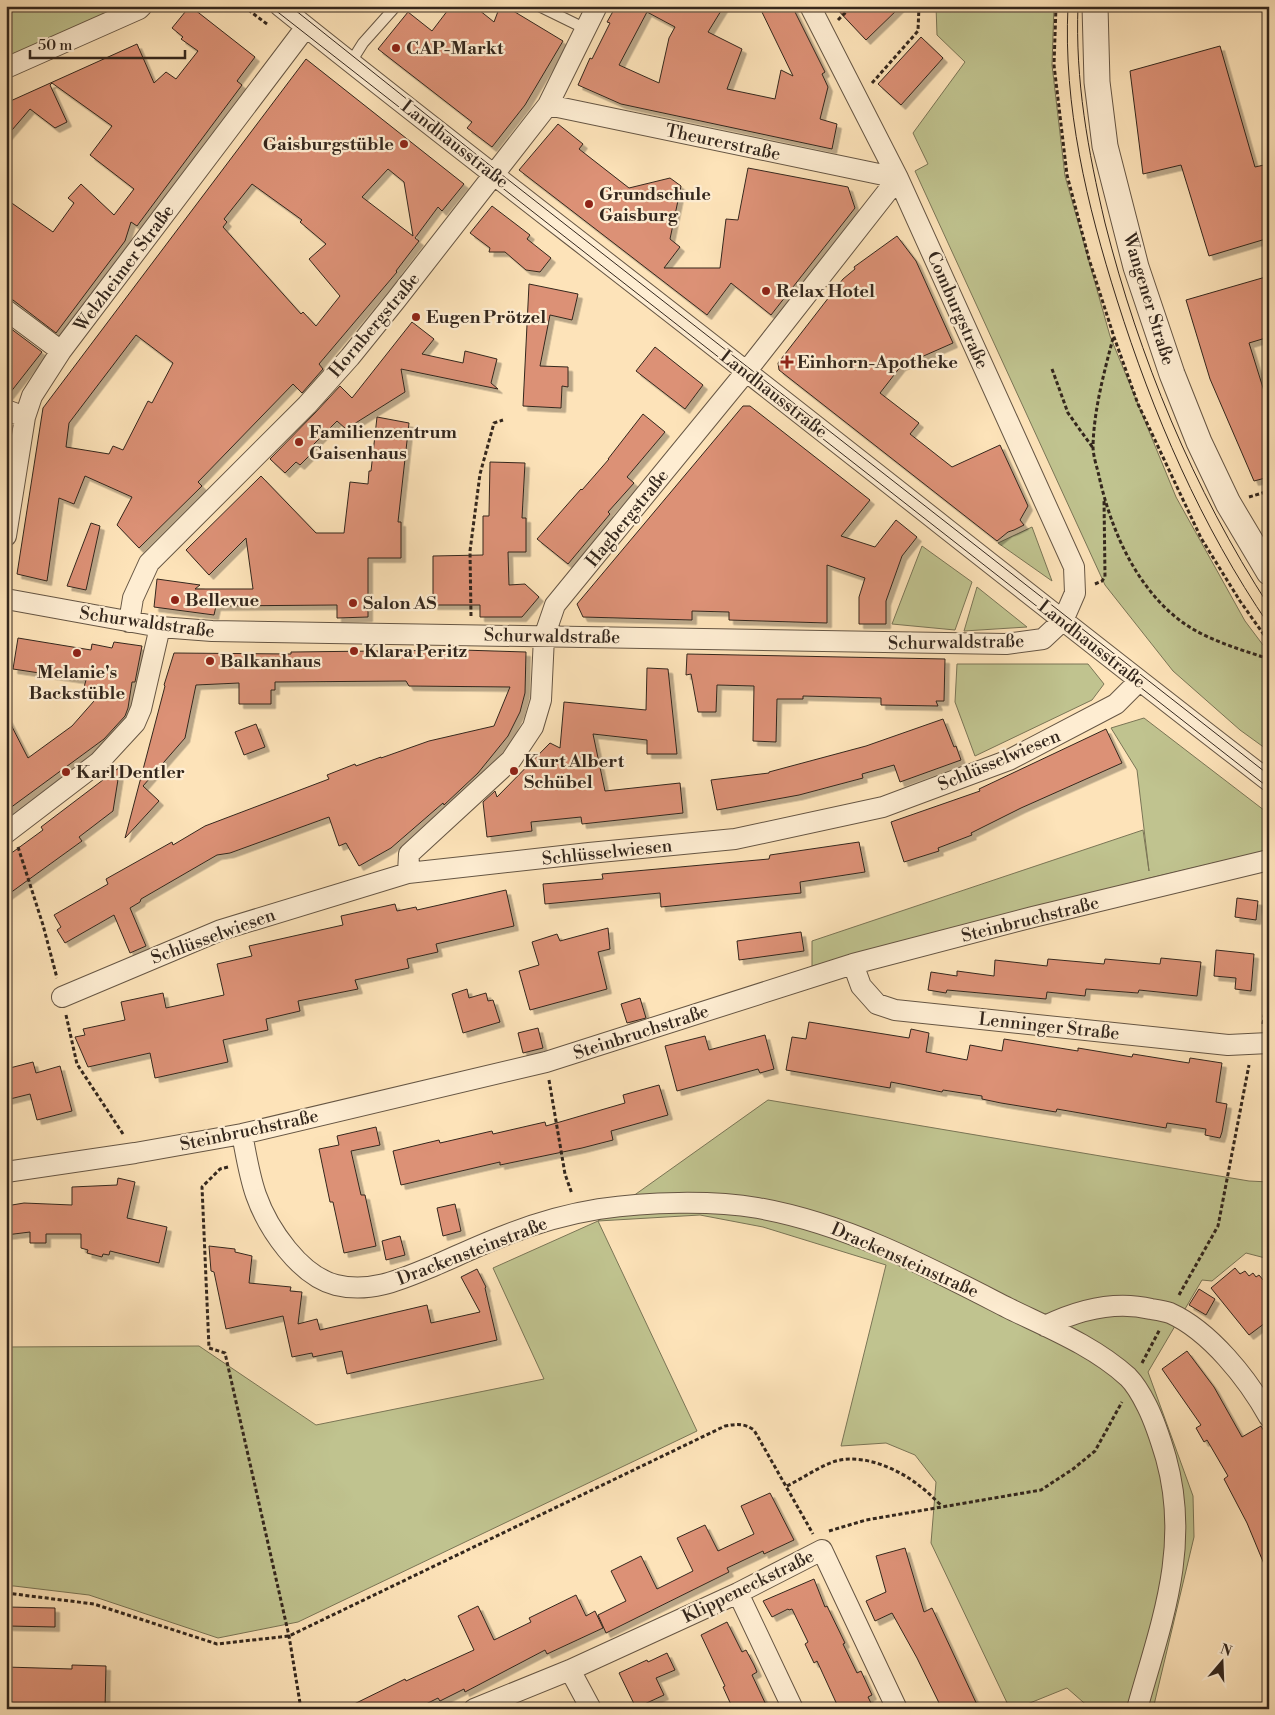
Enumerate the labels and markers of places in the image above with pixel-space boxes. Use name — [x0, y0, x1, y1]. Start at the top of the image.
place label: CAP-Markt — [406, 37, 504, 60]
marker: CAP-Markt — [390, 42, 402, 54]
place label: Gaisburgstüble — [263, 133, 394, 156]
marker: Gaisburgstüble — [398, 138, 410, 150]
place label: Grundschule Gaisburg — [599, 183, 711, 227]
marker: Grundschule Gaisburg — [583, 198, 595, 210]
place label: Relax Hotel — [776, 280, 875, 303]
marker: Relax Hotel — [760, 285, 772, 297]
place label: Eugen Prötzel — [426, 306, 546, 329]
marker: Eugen Prötzel — [410, 311, 422, 323]
place label: Einhorn-Apotheke — [797, 351, 958, 374]
marker: Einhorn-Apotheke — [781, 356, 793, 368]
place label: Familienzentrum Gaisenhaus — [309, 421, 458, 465]
marker: Familienzentrum Gaisenhaus — [293, 436, 305, 448]
place label: Bellevue — [185, 589, 260, 612]
place label: Salon AS — [363, 592, 437, 615]
marker: Bellevue — [169, 594, 181, 606]
marker: Salon AS — [347, 597, 359, 609]
place label: Klara Peritz — [364, 640, 468, 663]
marker: Klara Peritz — [348, 645, 360, 657]
marker: Melanie's Backstüble — [71, 647, 83, 659]
place label: Balkanhaus — [220, 650, 321, 673]
marker: Balkanhaus — [204, 655, 216, 667]
place label: Melanie's Backstüble — [29, 661, 125, 705]
place label: Kurt Albert Schübel — [524, 750, 625, 794]
place label: Karl Dentler — [76, 761, 185, 784]
marker: Kurt Albert Schübel — [508, 765, 520, 777]
marker: Karl Dentler — [60, 766, 72, 778]

